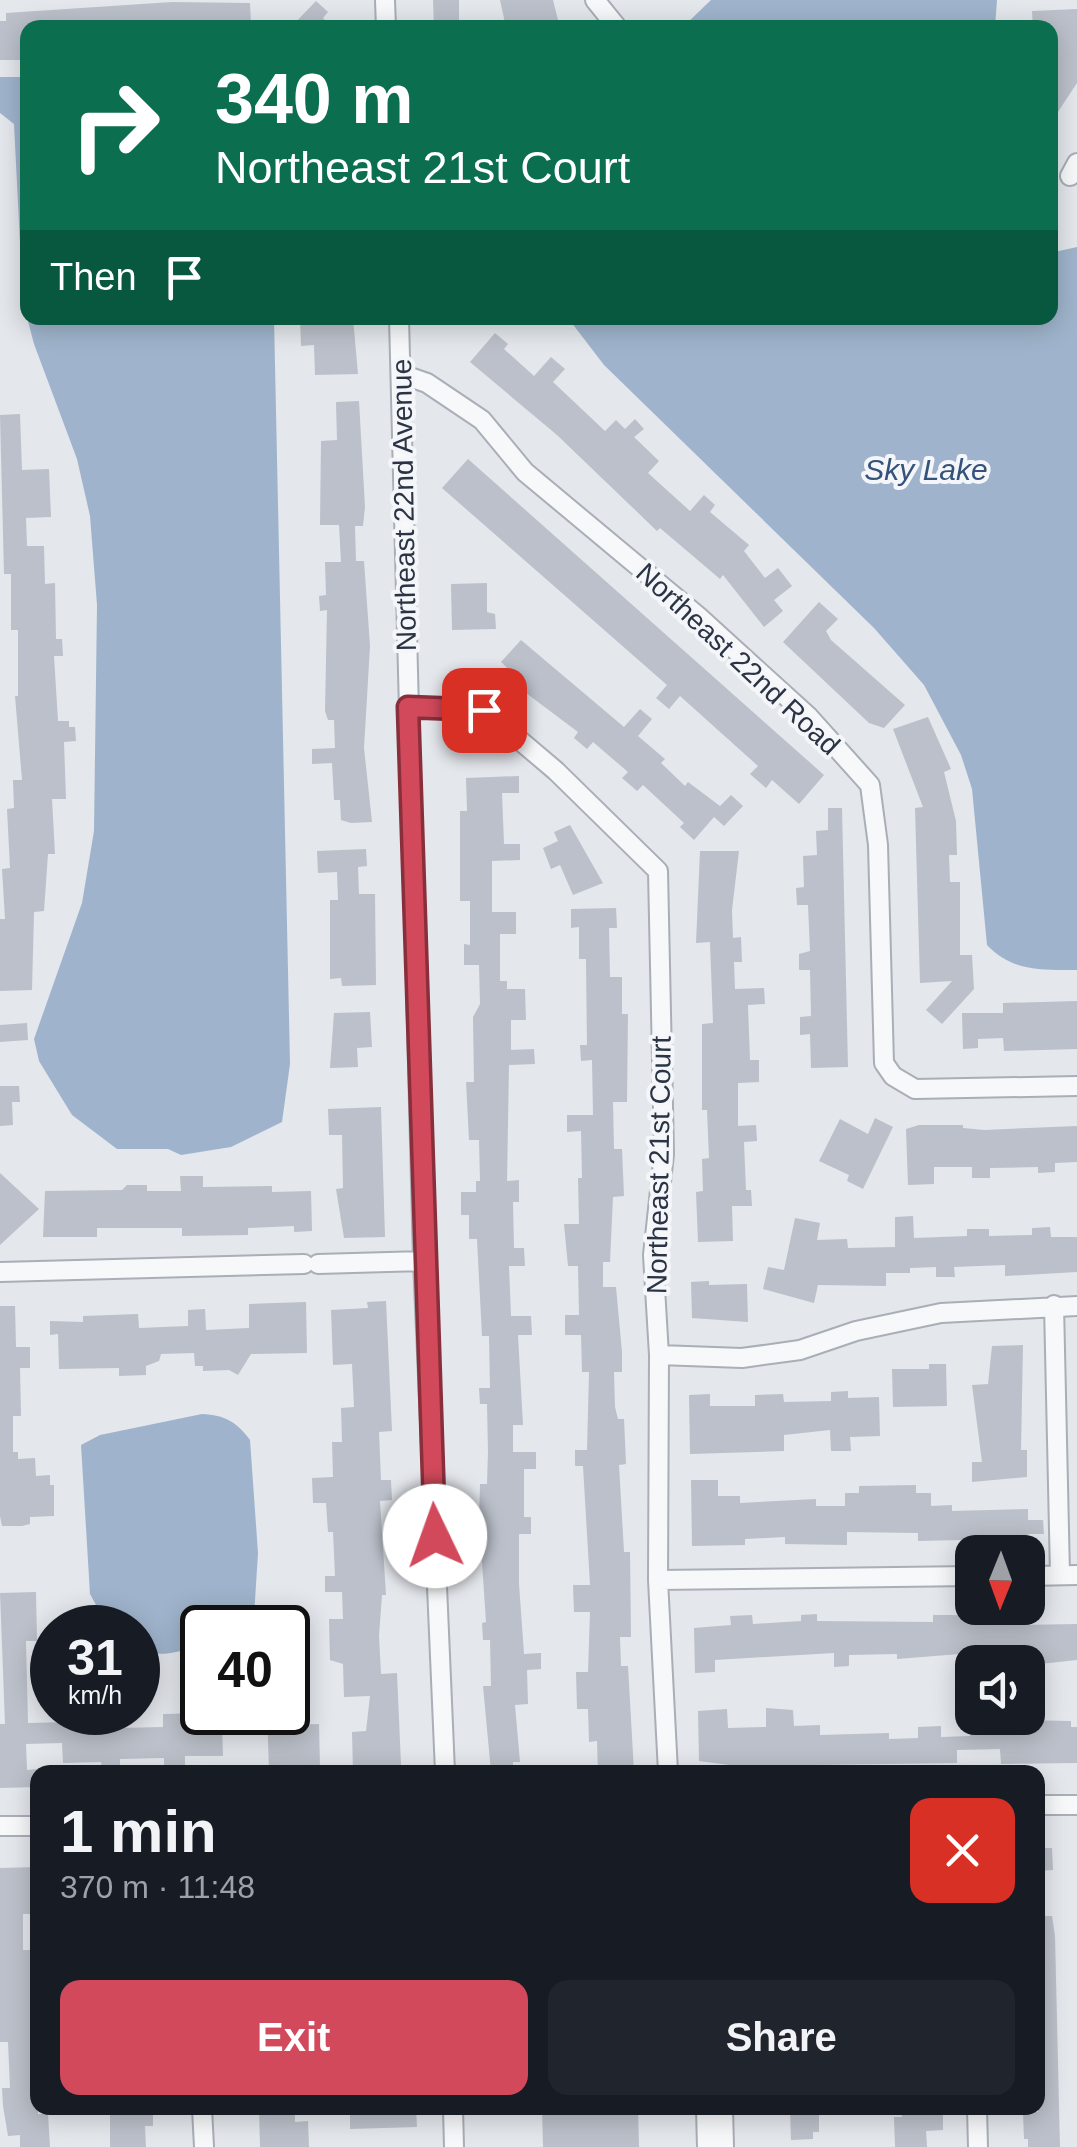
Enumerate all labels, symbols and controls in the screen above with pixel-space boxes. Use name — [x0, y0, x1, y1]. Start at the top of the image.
icon: right — [50, 60, 180, 190]
text: 340 m — [215, 60, 413, 138]
text: Northeast 21st Court — [215, 142, 630, 193]
icon: arrive — [157, 250, 212, 305]
text: Then — [50, 256, 137, 298]
street label: Northeast 22nd Avenue — [386, 359, 422, 651]
water label: Sky Lake — [864, 453, 988, 486]
street label: Northeast 22nd Road — [630, 557, 846, 761]
pin — [442, 668, 527, 753]
icon: arrive — [457, 683, 512, 738]
street label: Northeast 21st Court — [641, 1035, 677, 1294]
position arrow — [383, 1484, 487, 1588]
north arrow — [955, 1535, 1045, 1625]
map controls — [955, 1535, 1045, 1735]
speed limit sign: 40 — [180, 1605, 310, 1735]
text: 31 — [67, 1630, 123, 1686]
button: sound — [955, 1645, 1045, 1735]
text: km/h — [68, 1681, 122, 1709]
text: 1 min — [60, 1798, 217, 1865]
button: close — [910, 1798, 1015, 1903]
text: 370 m · 11:48 — [60, 1869, 255, 1905]
button: Exit — [60, 1980, 528, 2095]
button: Share — [548, 1980, 1015, 2095]

